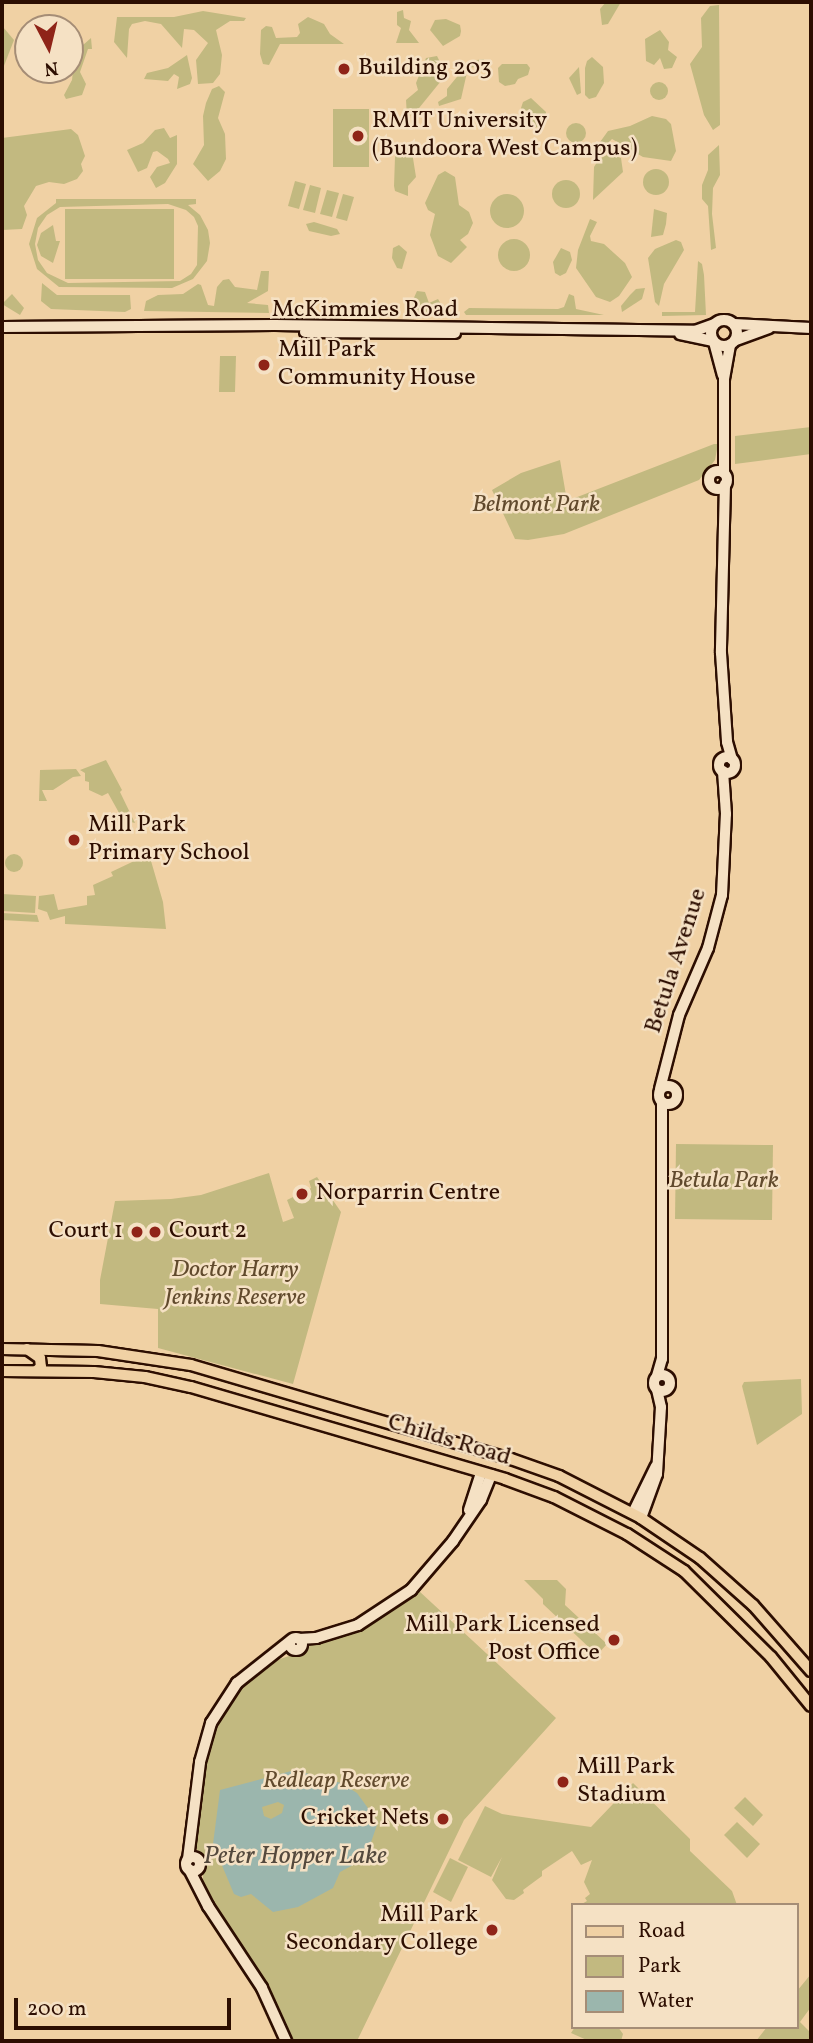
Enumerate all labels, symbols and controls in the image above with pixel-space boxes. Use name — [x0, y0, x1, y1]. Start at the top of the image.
north arrow — [14, 14, 84, 84]
text: N — [43, 54, 60, 82]
place label: Building 203 — [358, 55, 492, 83]
marker: Building 203 — [336, 61, 352, 77]
place label: RMIT University (Bundoora West Campus) — [372, 108, 638, 164]
marker: RMIT University (Bundoora West Campus) — [350, 128, 366, 144]
street label: McKimmies Road — [272, 297, 458, 325]
place label: Mill Park Community House — [278, 337, 476, 393]
marker: Mill Park Community House — [256, 357, 272, 373]
park label: Belmont Park — [472, 492, 600, 520]
place label: Mill Park Primary School — [88, 812, 250, 868]
marker: Mill Park Primary School — [66, 832, 82, 848]
street label: Betula Avenue — [640, 885, 714, 1037]
park label: Betula Park — [669, 1168, 779, 1196]
place label: Norparrin Centre — [316, 1180, 500, 1208]
marker: Norparrin Centre — [294, 1186, 310, 1202]
place label: Court 1 — [48, 1218, 123, 1246]
place label: Court 2 — [169, 1218, 247, 1246]
marker: Court 1 — [129, 1224, 145, 1240]
marker: Court 2 — [147, 1224, 163, 1240]
park label: Doctor Harry Jenkins Reserve — [165, 1257, 305, 1313]
street label: Childs Road — [384, 1409, 514, 1473]
place label: Mill Park Licensed Post Office — [405, 1612, 600, 1668]
marker: Mill Park Licensed Post Office — [606, 1632, 622, 1648]
place label: Mill Park Stadium — [577, 1754, 675, 1810]
park label: Redleap Reserve — [263, 1768, 409, 1796]
marker: Mill Park Stadium — [555, 1774, 571, 1790]
place label: Cricket Nets — [301, 1805, 429, 1833]
marker: Cricket Nets — [435, 1811, 451, 1827]
water label: Peter Hopper Lake — [203, 1841, 387, 1873]
place label: Mill Park Secondary College — [285, 1902, 478, 1958]
legend — [572, 1903, 799, 2029]
text: Road — [638, 1917, 685, 1946]
marker: Mill Park Secondary College — [484, 1922, 500, 1938]
text: Park — [638, 1952, 681, 1981]
scale bar — [18, 1983, 234, 2027]
text: Water — [638, 1987, 694, 2016]
text: 200 m — [27, 1995, 87, 2024]

